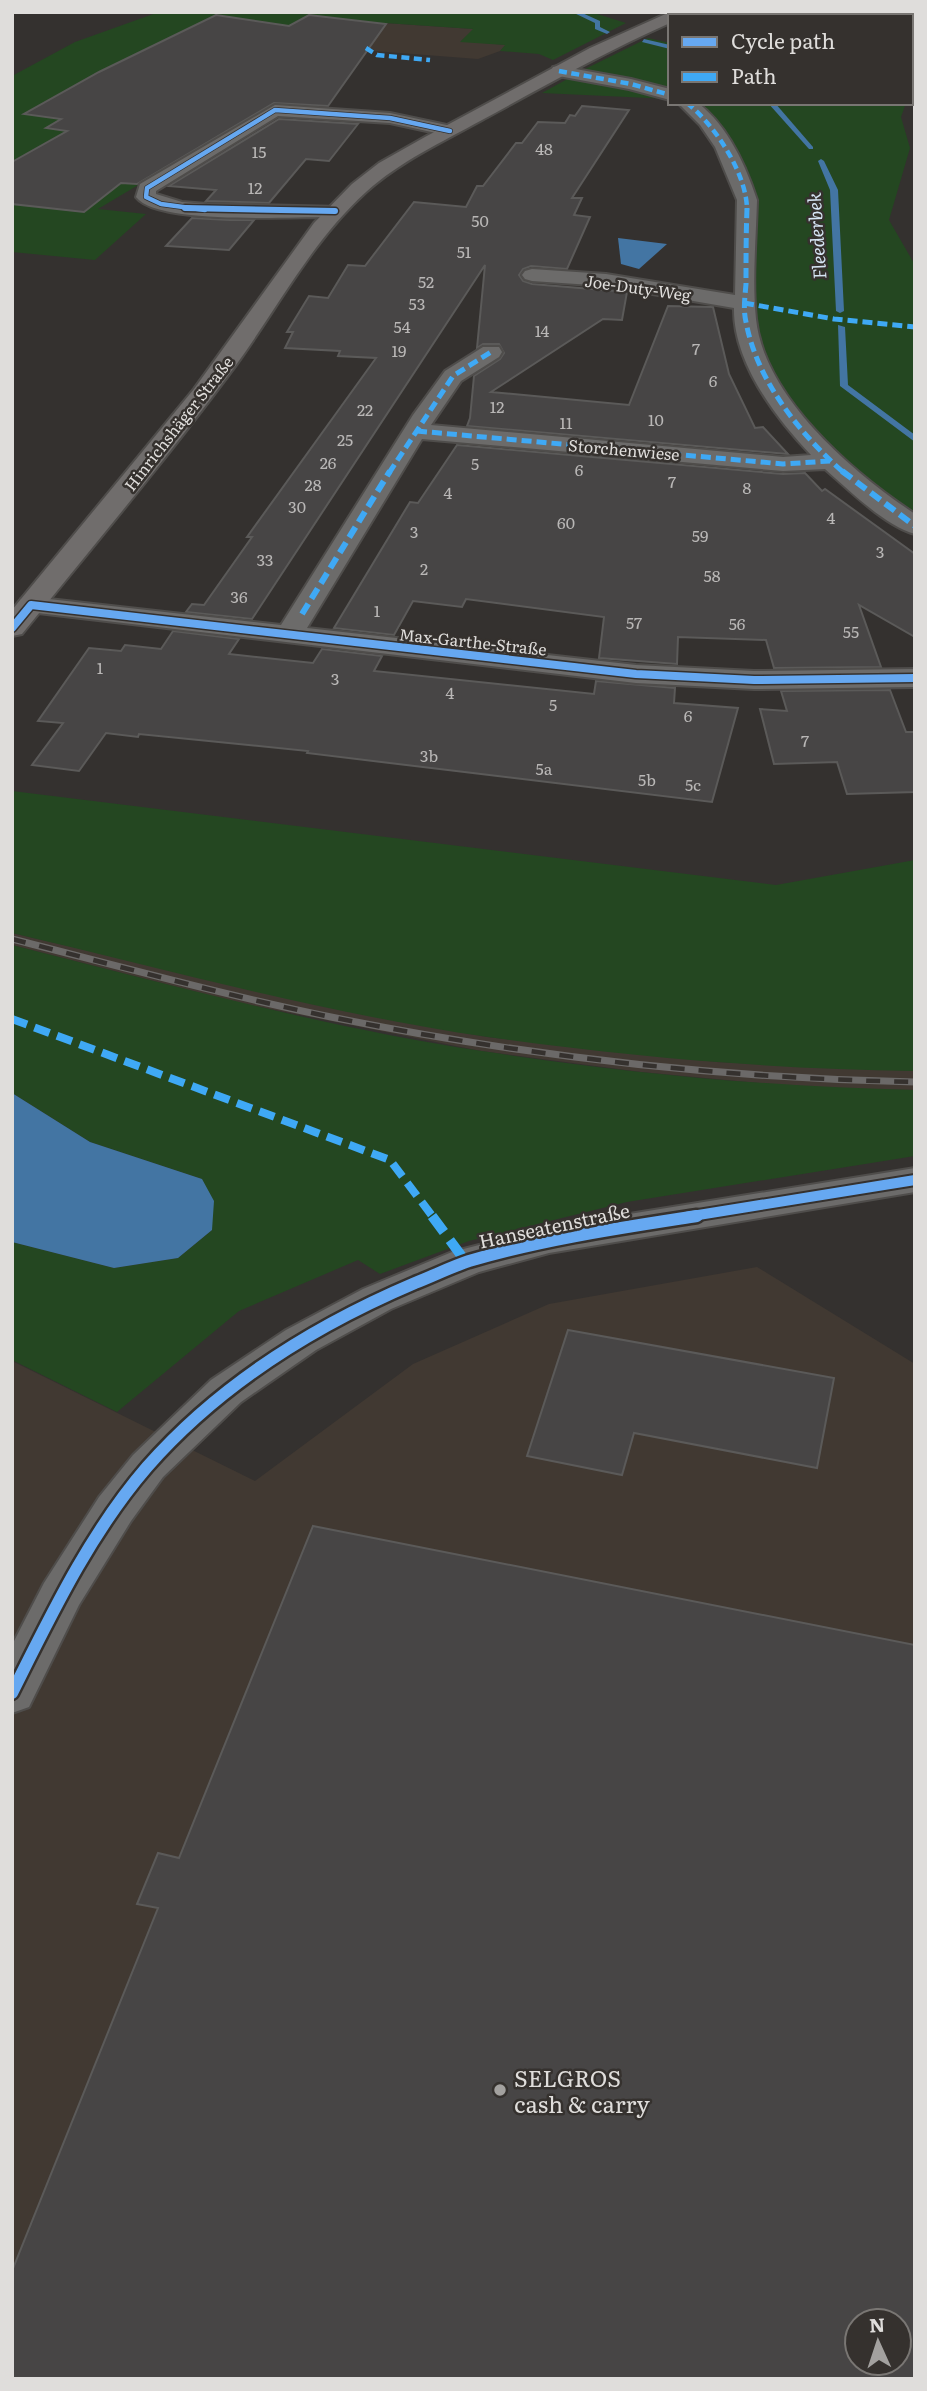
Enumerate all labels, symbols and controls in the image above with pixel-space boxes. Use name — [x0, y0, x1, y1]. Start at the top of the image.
legend — [668, 14, 913, 105]
text: Cycle path — [731, 24, 835, 55]
text: Path — [731, 59, 777, 90]
house number: 48 — [535, 136, 553, 160]
house number: 15 — [252, 139, 266, 163]
house number: 12 — [248, 175, 262, 199]
water label: Fleederbek — [800, 192, 832, 280]
house number: 50 — [471, 208, 489, 232]
house number: 51 — [457, 239, 472, 263]
street label: Joe-Duty-Weg — [583, 268, 693, 306]
house number: 52 — [418, 269, 434, 293]
house number: 53 — [409, 291, 425, 315]
house number: 54 — [394, 314, 411, 338]
house number: 14 — [535, 318, 550, 342]
house number: 7 — [692, 336, 700, 360]
house number: 19 — [392, 338, 406, 362]
street label: Hinrichshäger Straße — [118, 351, 238, 495]
house number: 6 — [709, 368, 718, 392]
house number: 12 — [490, 394, 504, 418]
house number: 22 — [357, 397, 373, 421]
house number: 10 — [648, 407, 664, 431]
house number: 11 — [559, 410, 573, 434]
house number: 25 — [337, 427, 353, 451]
street label: Storchenwiese — [567, 432, 681, 466]
house number: 26 — [320, 450, 337, 474]
house number: 5 — [471, 451, 479, 475]
house number: 6 — [575, 457, 584, 481]
house number: 7 — [668, 469, 676, 493]
house number: 28 — [305, 472, 322, 496]
house number: 8 — [743, 475, 752, 499]
house number: 4 — [444, 480, 453, 504]
house number: 30 — [288, 494, 306, 518]
house number: 4 — [827, 505, 836, 529]
house number: 60 — [557, 510, 575, 534]
house number: 3 — [410, 519, 418, 543]
house number: 59 — [692, 523, 708, 547]
house number: 3 — [876, 539, 884, 563]
house number: 33 — [257, 547, 273, 571]
house number: 2 — [420, 556, 428, 580]
house number: 58 — [704, 563, 721, 587]
house number: 36 — [230, 584, 248, 608]
house number: 1 — [374, 598, 381, 622]
house number: 57 — [626, 610, 642, 634]
house number: 56 — [729, 611, 746, 635]
house number: 55 — [843, 619, 859, 643]
street label: Max-Garthe-Straße — [398, 621, 548, 661]
house number: 1 — [97, 655, 104, 679]
house number: 3 — [331, 666, 339, 690]
house number: 4 — [446, 680, 455, 704]
house number: 5 — [549, 692, 557, 716]
house number: 6 — [684, 703, 693, 727]
house number: 7 — [801, 728, 809, 752]
house number: 3b — [420, 743, 438, 767]
house number: 5a — [536, 756, 553, 780]
house number: 5b — [638, 767, 656, 791]
house number: 5c — [685, 772, 701, 796]
street label: Hanseatenstraße — [476, 1195, 632, 1255]
place label: SELGROS cash & carry — [514, 2060, 650, 2120]
marker: SELGROS cash & carry — [492, 2082, 508, 2098]
north arrow — [843, 2307, 913, 2377]
text: N — [868, 2310, 886, 2338]

